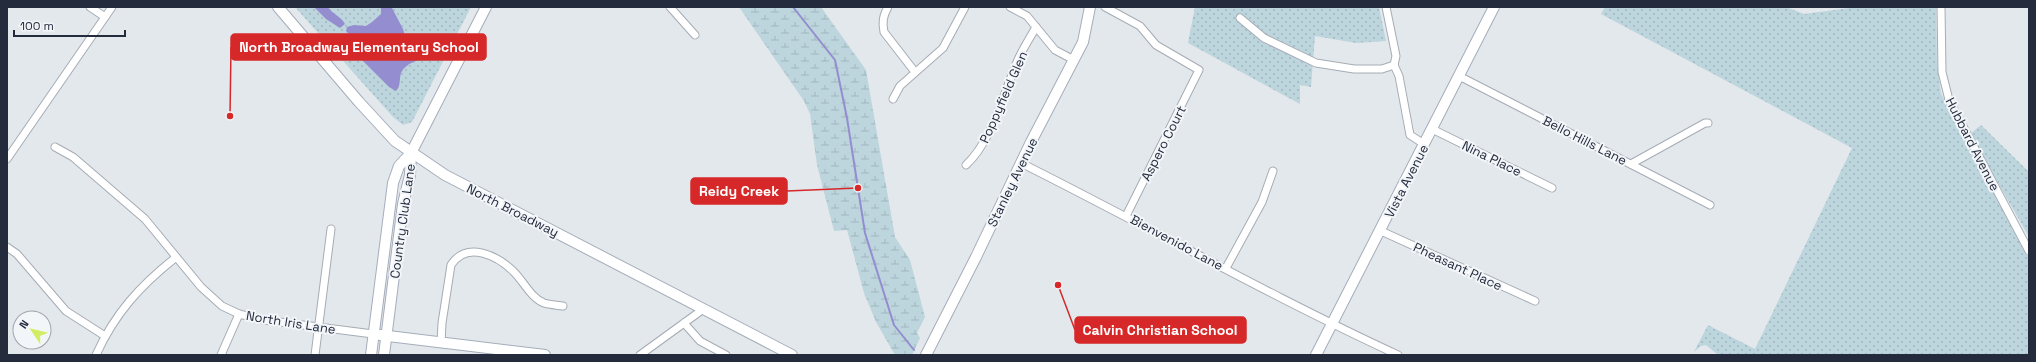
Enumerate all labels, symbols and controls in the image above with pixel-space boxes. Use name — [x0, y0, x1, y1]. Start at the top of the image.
scale bar — [14, 12, 125, 38]
text: 100 m — [20, 18, 54, 34]
callout: North Broadway Elementary School — [231, 34, 486, 60]
text: North Broadway Elementary School — [239, 38, 479, 56]
street label: Poppyfield Glen — [976, 49, 1031, 146]
street label: Hubbard Avenue — [1942, 95, 2003, 194]
street label: Aspero Court — [1137, 103, 1190, 184]
street label: Bello Hills Lane — [1540, 112, 1630, 169]
street label: Stanley Avenue — [983, 135, 1041, 230]
street label: Nina Place — [1459, 137, 1524, 180]
street label: Vista Avenue — [1381, 142, 1432, 221]
street label: Country Club Lane — [386, 163, 419, 280]
callout: Reidy Creek — [691, 178, 787, 204]
street label: North Broadway — [464, 180, 562, 241]
text: Reidy Creek — [699, 182, 779, 200]
street label: Bienvenido Lane — [1127, 211, 1226, 274]
street label: Pheasant Place — [1411, 238, 1505, 294]
street label: North Iris Lane — [245, 307, 337, 338]
north arrow — [12, 310, 52, 350]
text: N — [16, 317, 32, 331]
callout: Calvin Christian School — [1075, 317, 1246, 343]
text: Calvin Christian School — [1082, 321, 1238, 339]

